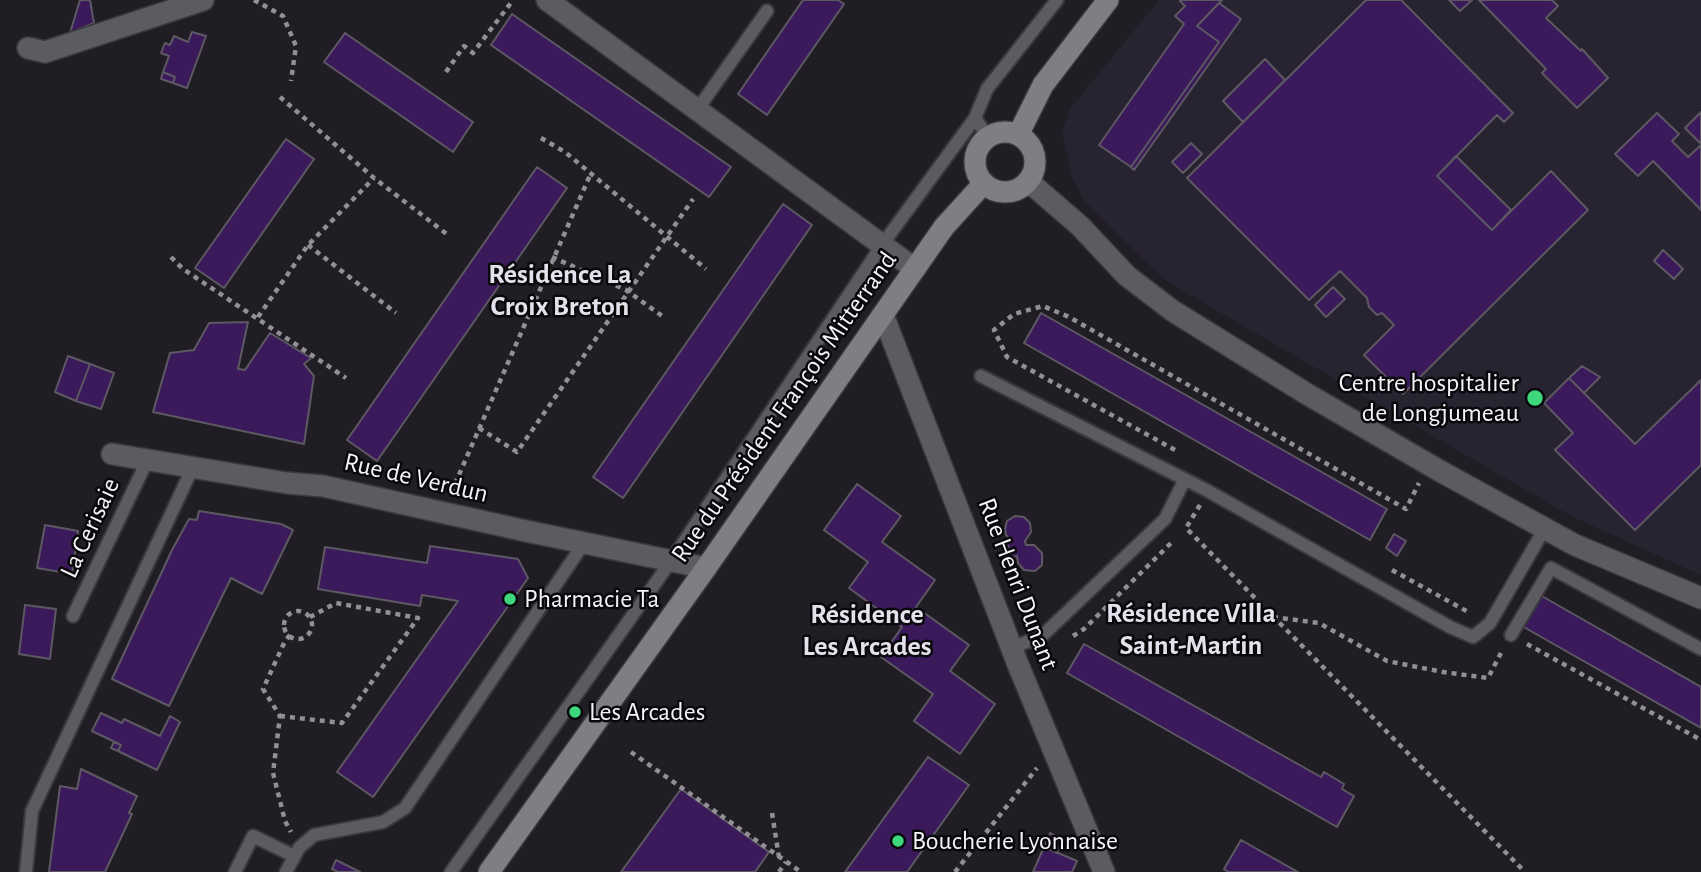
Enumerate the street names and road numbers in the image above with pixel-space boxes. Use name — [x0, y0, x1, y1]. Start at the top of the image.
street label: Rue du Président François Mitterrand — [665, 246, 903, 568]
street label: Rue de Verdun — [341, 446, 491, 510]
street label: La Cerisaie — [53, 473, 127, 583]
street label: Rue Henri Dunant — [971, 494, 1065, 674]

